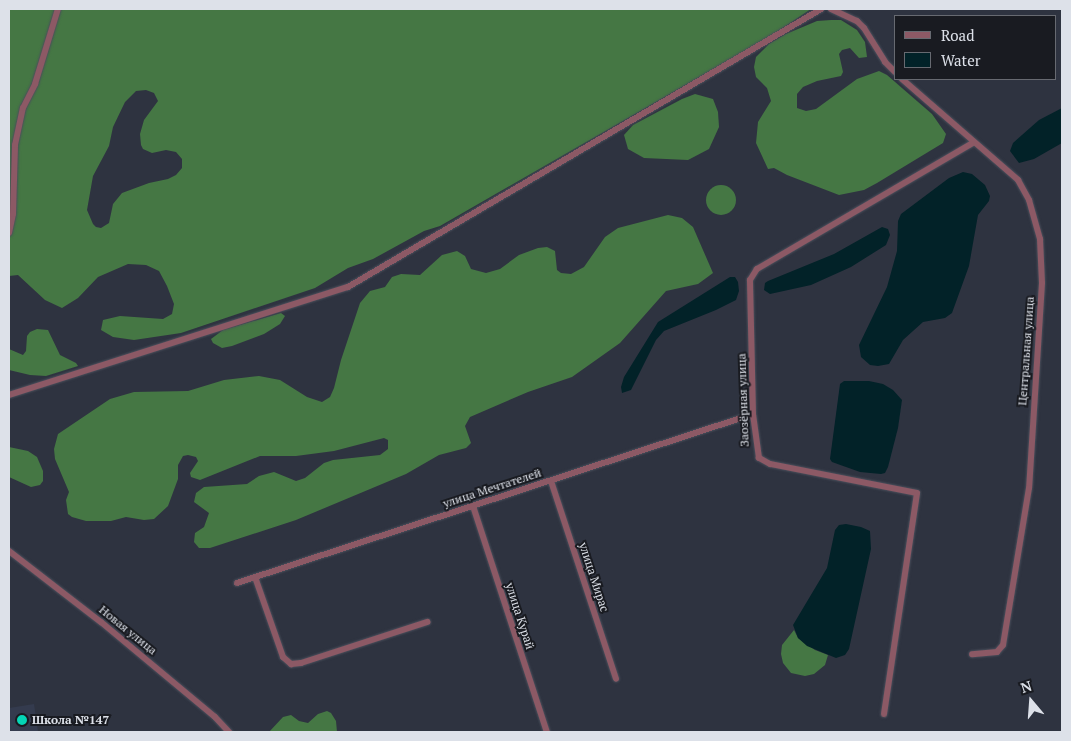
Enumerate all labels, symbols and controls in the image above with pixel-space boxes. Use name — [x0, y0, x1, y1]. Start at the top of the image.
legend — [894, 15, 1056, 80]
text: Road — [941, 25, 974, 45]
text: Water — [941, 50, 980, 70]
street label: Центральная улица — [1015, 296, 1037, 406]
street label: Заозёрная улица — [734, 353, 752, 447]
street label: улица Мечтателей — [441, 465, 543, 511]
street label: улица Мирас — [576, 540, 612, 614]
street label: улица Курай — [502, 581, 538, 651]
street label: Новая улица — [96, 602, 160, 658]
north arrow — [1006, 676, 1056, 726]
text: N — [1018, 676, 1034, 697]
place label: Школа №147 — [32, 713, 109, 727]
marker: Школа №147 — [16, 714, 28, 726]

